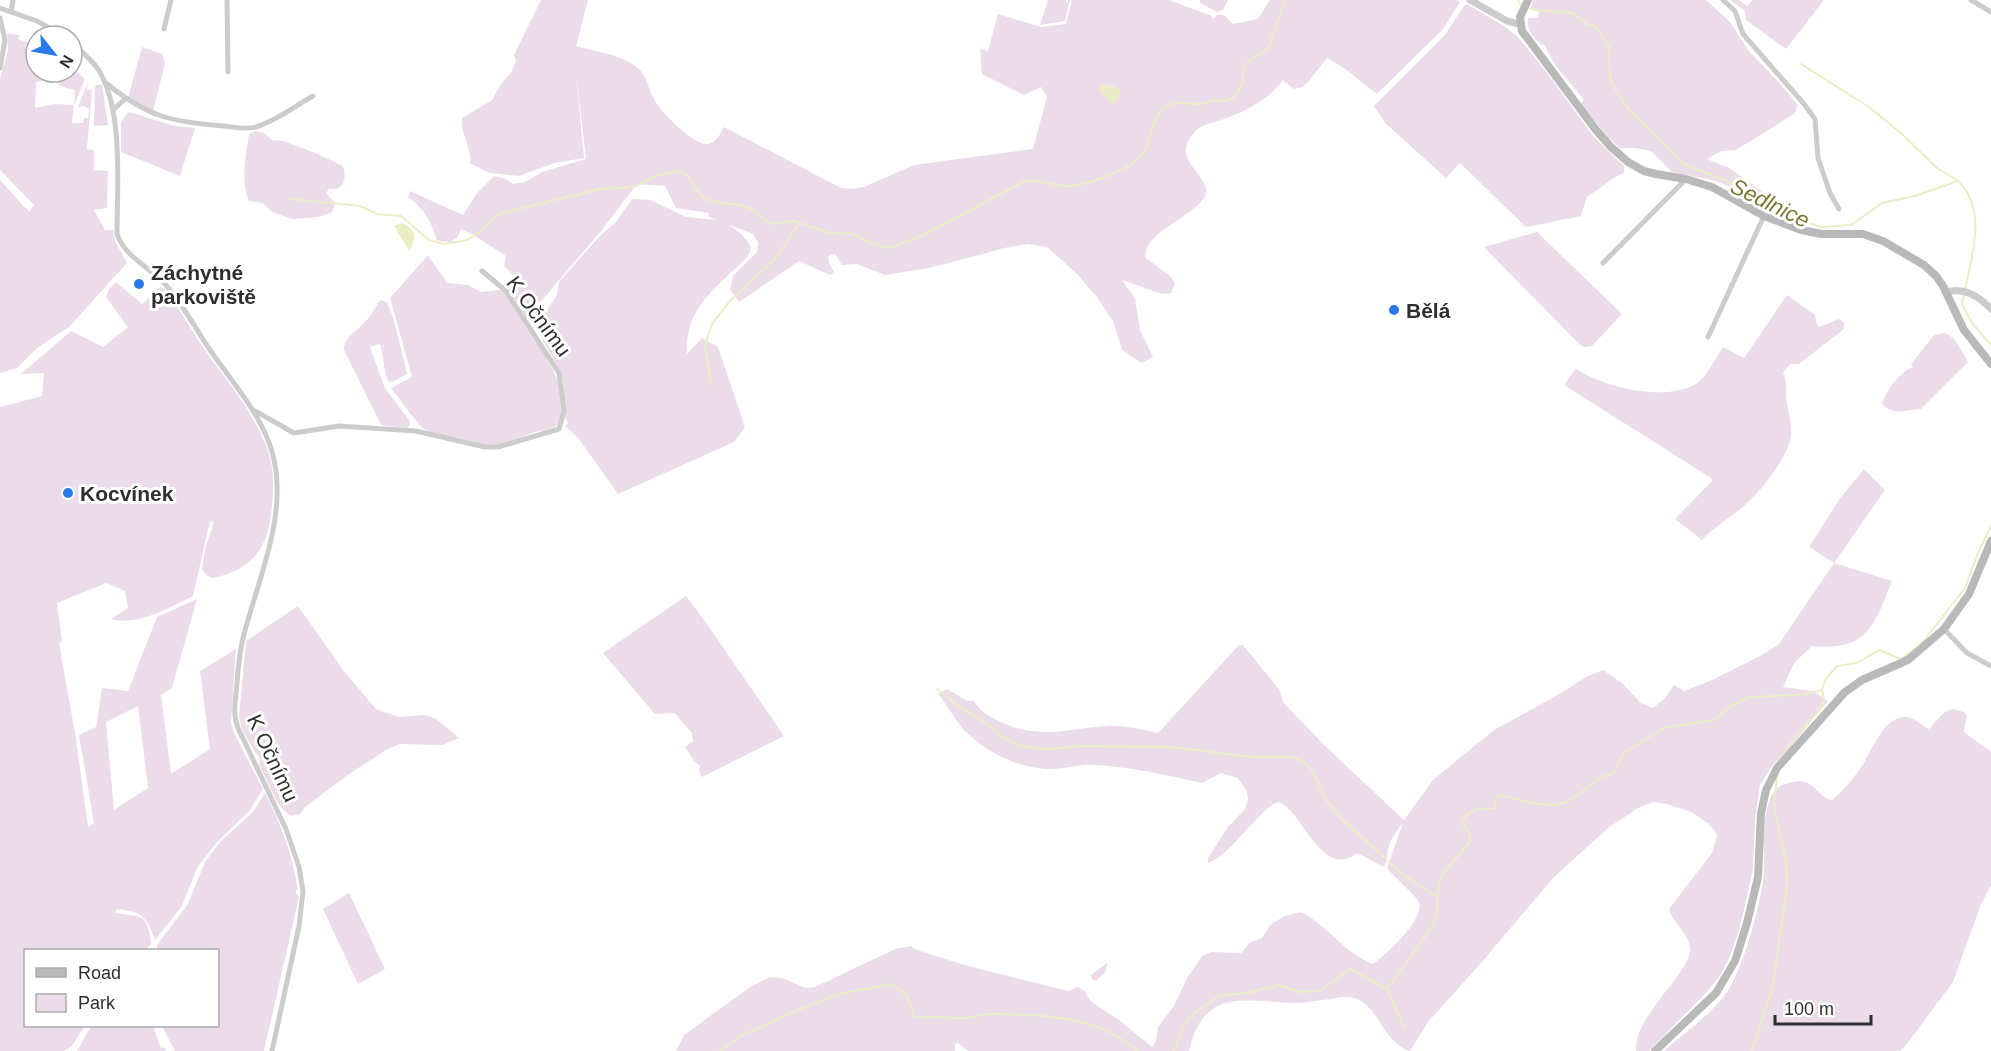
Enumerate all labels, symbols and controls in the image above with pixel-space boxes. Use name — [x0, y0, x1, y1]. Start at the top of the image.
north arrow — [24, 24, 84, 84]
text: N — [56, 52, 77, 71]
water label: Sedlnice — [1727, 173, 1813, 233]
place label: Záchytné parkoviště — [151, 261, 256, 308]
street label: K Očnímu — [502, 271, 576, 361]
marker: Záchytné parkoviště — [132, 277, 146, 291]
place label: Bělá — [1406, 299, 1451, 322]
marker: Bělá — [1387, 303, 1401, 317]
place label: Kocvínek — [80, 482, 174, 505]
marker: Kocvínek — [61, 486, 75, 500]
street label: K Očnímu — [243, 711, 303, 805]
legend — [24, 949, 219, 1027]
text: Road — [78, 963, 121, 983]
scale bar — [1775, 988, 1871, 1026]
text: Park — [78, 993, 116, 1013]
text: 100 m — [1784, 999, 1834, 1019]

